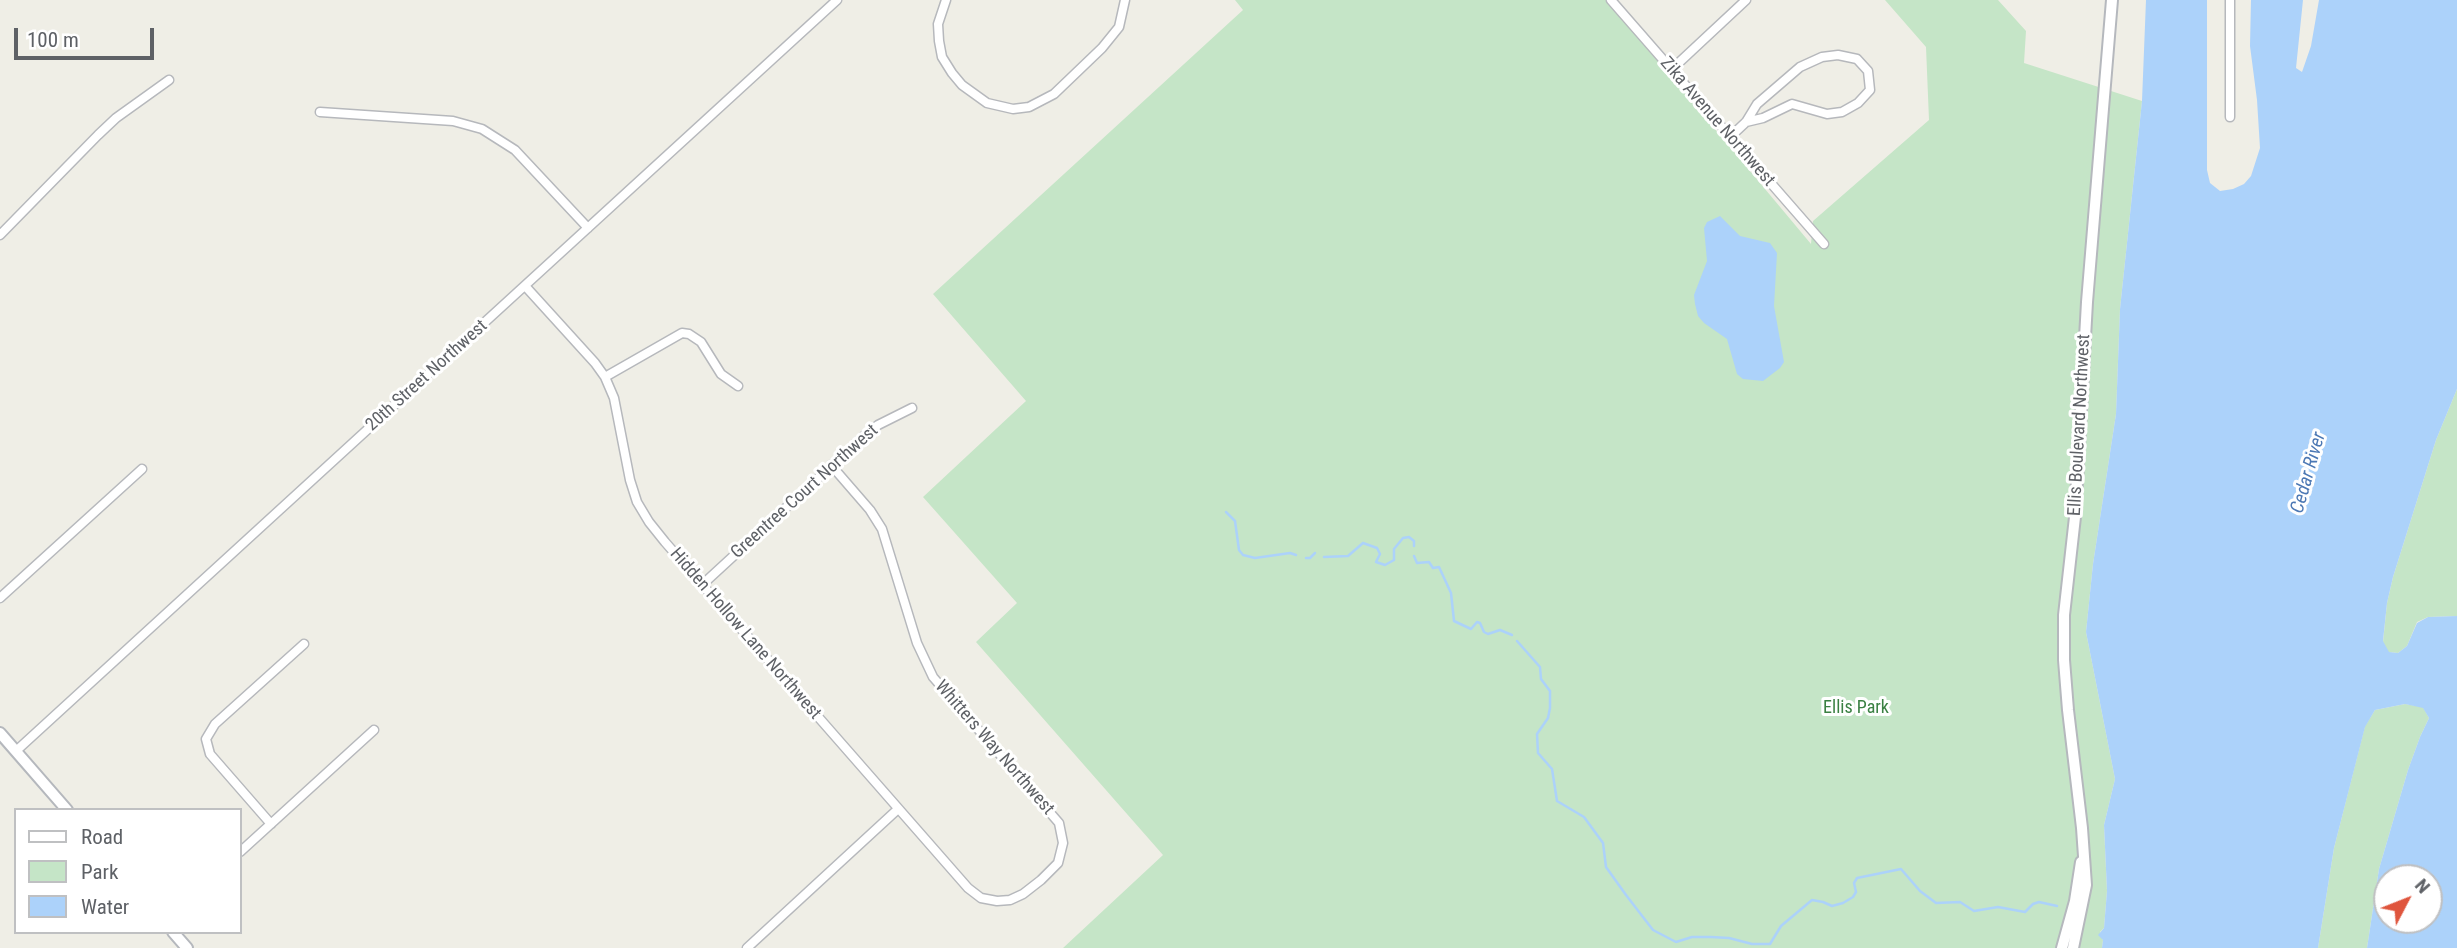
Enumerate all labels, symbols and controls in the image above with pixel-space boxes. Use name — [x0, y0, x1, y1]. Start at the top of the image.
scale bar — [18, 14, 158, 58]
text: 100 m — [27, 28, 79, 52]
street label: Zika Avenue Northwest — [1655, 53, 1779, 191]
street label: 20th Street Northwest — [362, 316, 492, 436]
street label: Ellis Boulevard Northwest — [2064, 334, 2096, 516]
street label: Greentree Court Northwest — [727, 420, 883, 564]
water label: Cedar River — [2287, 430, 2331, 516]
street label: Hidden Hollow Lane Northwest — [665, 544, 825, 724]
street label: Whitters Way Northwest — [930, 676, 1058, 820]
park label: Ellis Park — [1823, 697, 1889, 719]
legend — [14, 808, 242, 934]
text: Road — [81, 825, 123, 849]
text: Park — [81, 860, 118, 884]
north arrow — [2373, 864, 2443, 934]
text: N — [2410, 874, 2435, 898]
text: Water — [81, 895, 129, 919]

